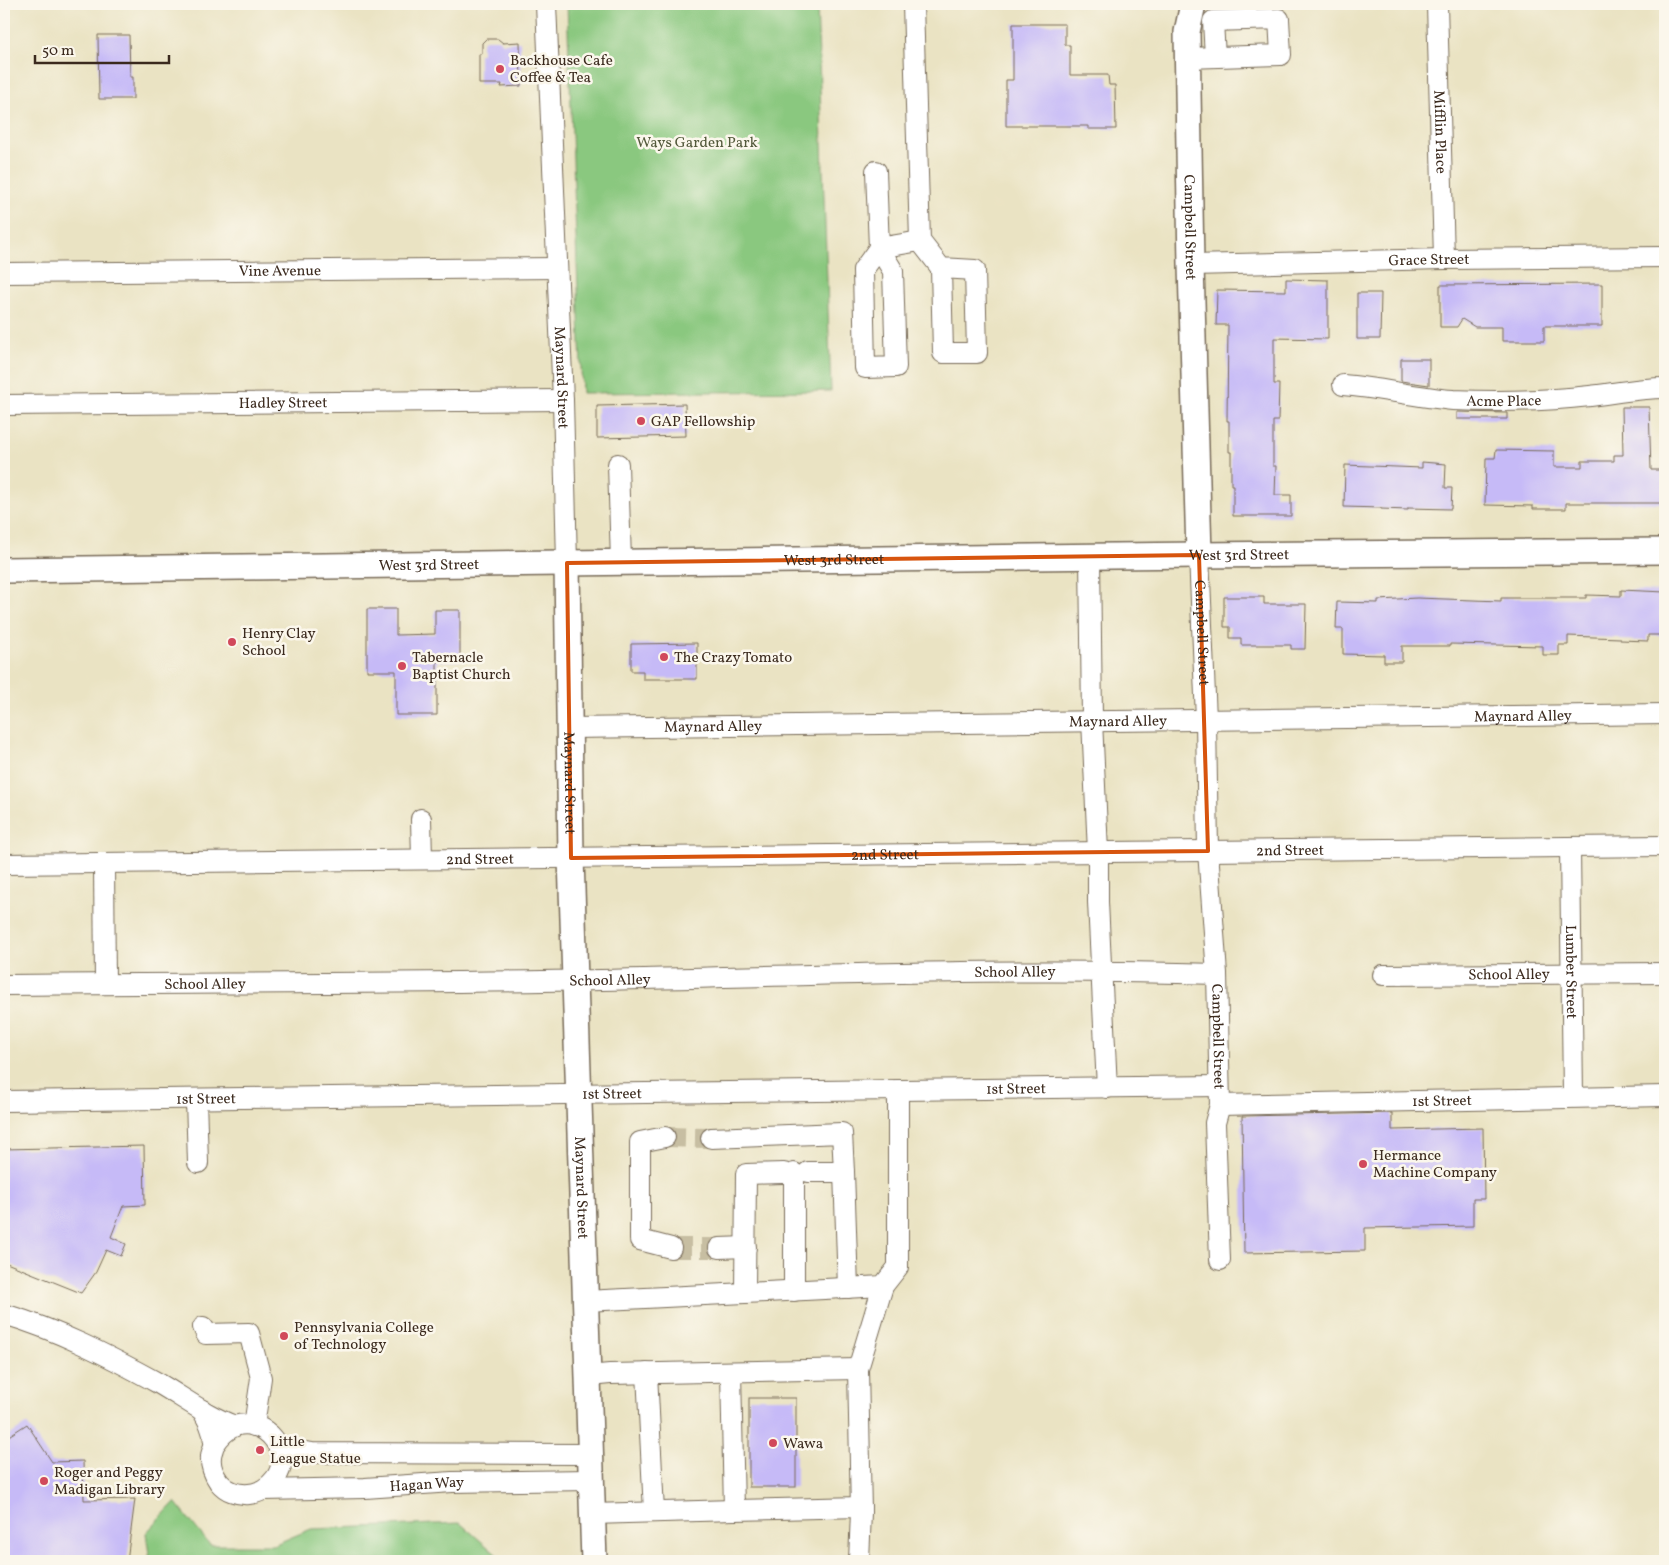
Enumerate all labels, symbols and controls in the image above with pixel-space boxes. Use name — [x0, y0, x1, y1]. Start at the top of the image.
scale bar — [35, 32, 169, 64]
text: 50 m — [42, 41, 74, 62]
place label: Backhouse Cafe Coffee & Tea — [510, 51, 613, 89]
marker: Backhouse Cafe Coffee & Tea — [494, 63, 506, 75]
street label: Mifflin Place — [1427, 90, 1451, 174]
park label: Ways Garden Park — [636, 133, 758, 154]
street label: Campbell Street — [1177, 174, 1200, 281]
street label: Grace Street — [1388, 250, 1470, 272]
street label: Vine Avenue — [239, 261, 321, 283]
street label: Maynard Street — [548, 326, 573, 429]
street label: Acme Place — [1466, 391, 1542, 413]
street label: Hadley Street — [239, 393, 327, 415]
place label: GAP Fellowship — [651, 412, 755, 433]
marker: GAP Fellowship — [635, 415, 647, 427]
street label: West 3rd Street — [1189, 545, 1289, 567]
street label: West 3rd Street — [784, 550, 884, 572]
street label: West 3rd Street — [379, 555, 479, 577]
street label: Campbell Street — [1188, 580, 1214, 686]
place label: Henry Clay School — [242, 624, 316, 662]
marker: Henry Clay School — [226, 636, 238, 648]
place label: Tabernacle Baptist Church — [412, 648, 511, 686]
place label: The Crazy Tomato — [674, 648, 792, 669]
marker: The Crazy Tomato — [658, 651, 670, 663]
marker: Tabernacle Baptist Church — [396, 660, 408, 672]
street label: Maynard Alley — [1474, 706, 1572, 728]
street label: Maynard Alley — [1069, 711, 1167, 734]
street label: Maynard Alley — [664, 717, 762, 739]
street label: Maynard Street — [557, 732, 580, 834]
street label: 2nd Street — [1256, 841, 1324, 862]
street label: 2nd Street — [851, 845, 919, 867]
street label: 2nd Street — [446, 849, 514, 871]
street label: Lumber Street — [1559, 925, 1581, 1019]
street label: School Alley — [974, 962, 1056, 984]
street label: School Alley — [1468, 965, 1550, 986]
street label: School Alley — [569, 970, 651, 993]
street label: School Alley — [164, 975, 246, 996]
street label: Campbell Street — [1205, 983, 1229, 1090]
street label: 1st Street — [986, 1079, 1046, 1101]
street label: 1st Street — [582, 1084, 642, 1106]
street label: 1st Street — [176, 1089, 236, 1111]
street label: 1st Street — [1412, 1091, 1472, 1113]
street label: Maynard Street — [568, 1136, 592, 1240]
place label: Hermance Machine Company — [1373, 1146, 1497, 1184]
marker: Hermance Machine Company — [1357, 1158, 1369, 1170]
place label: Pennsylvania College of Technology — [294, 1318, 434, 1356]
marker: Pennsylvania College of Technology — [278, 1330, 290, 1342]
place label: Little League Statue — [270, 1432, 361, 1470]
place label: Wawa — [783, 1434, 823, 1455]
marker: Wawa — [767, 1437, 779, 1449]
marker: Little League Statue — [254, 1444, 266, 1456]
place label: Roger and Peggy Madigan Library — [54, 1463, 165, 1501]
street label: Hagan Way — [389, 1473, 464, 1498]
marker: Roger and Peggy Madigan Library — [38, 1475, 50, 1487]

